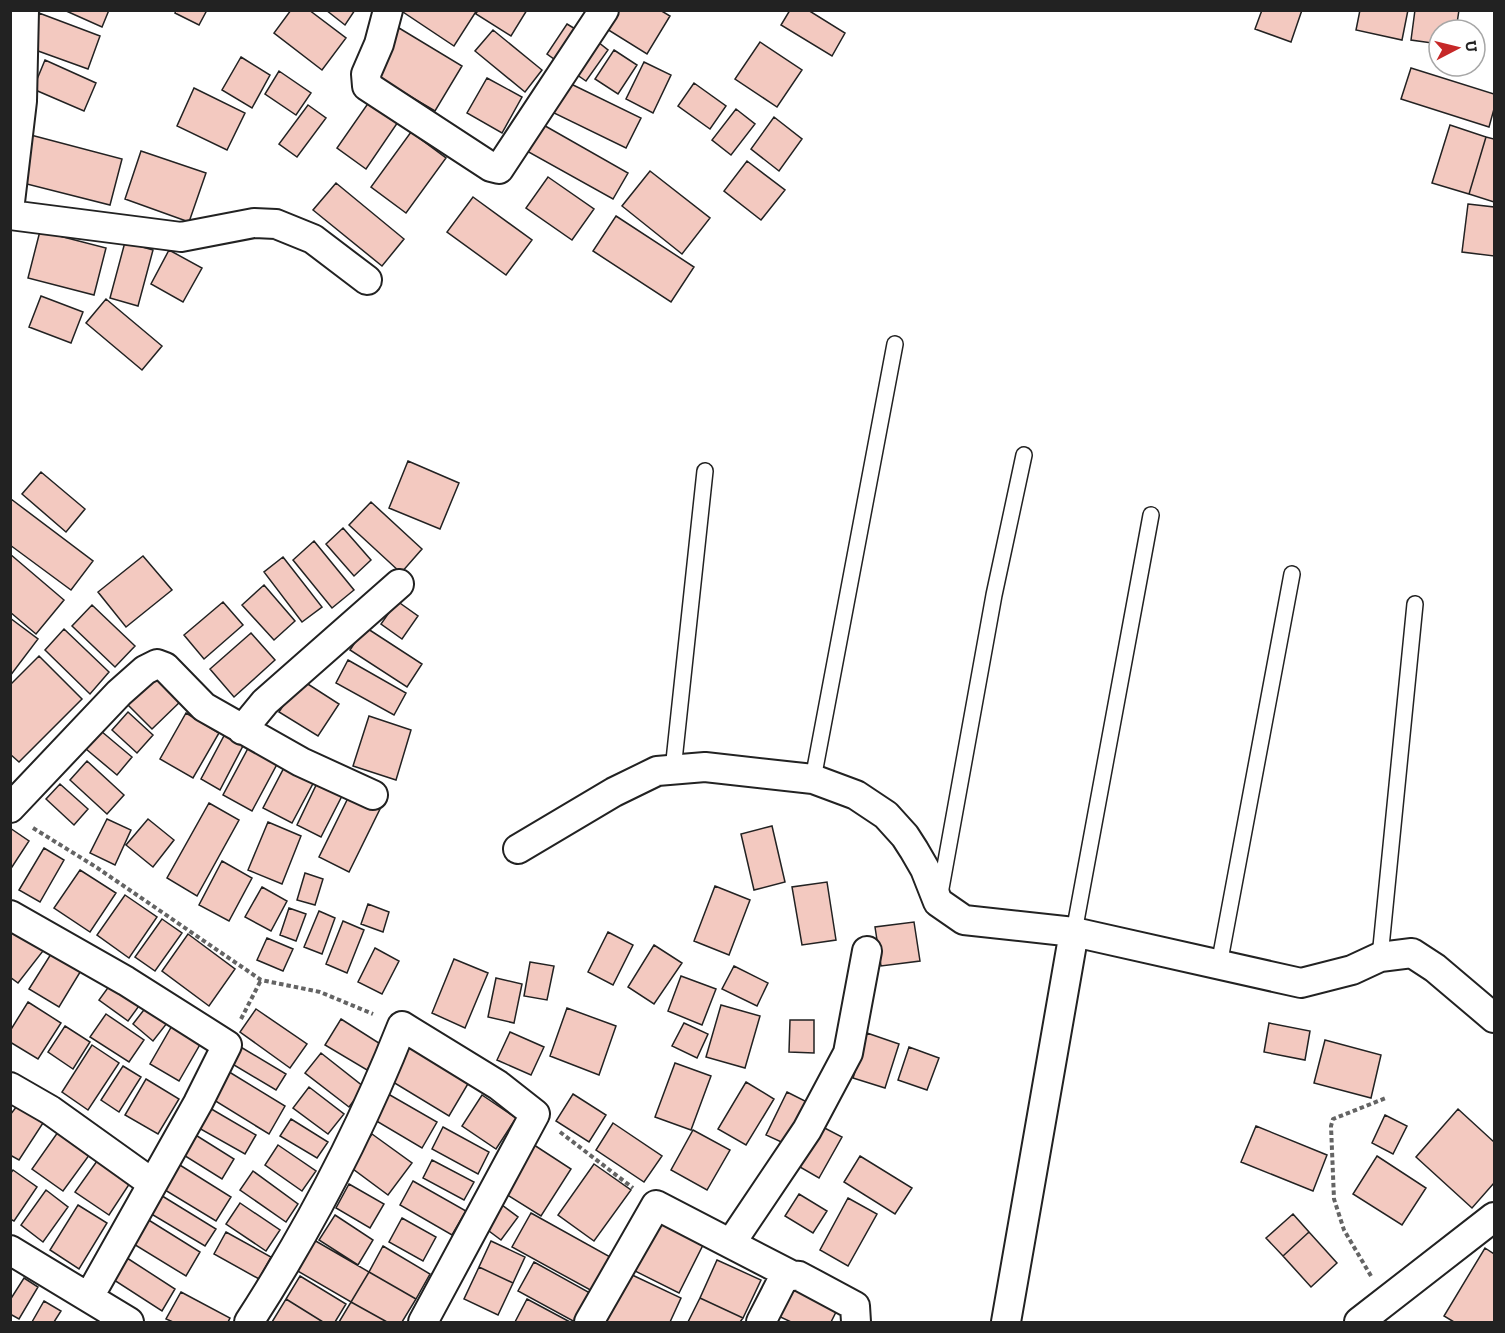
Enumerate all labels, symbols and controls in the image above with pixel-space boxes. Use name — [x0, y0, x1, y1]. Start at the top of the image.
north arrow — [1427, 18, 1487, 78]
text: U — [1461, 39, 1482, 54]

